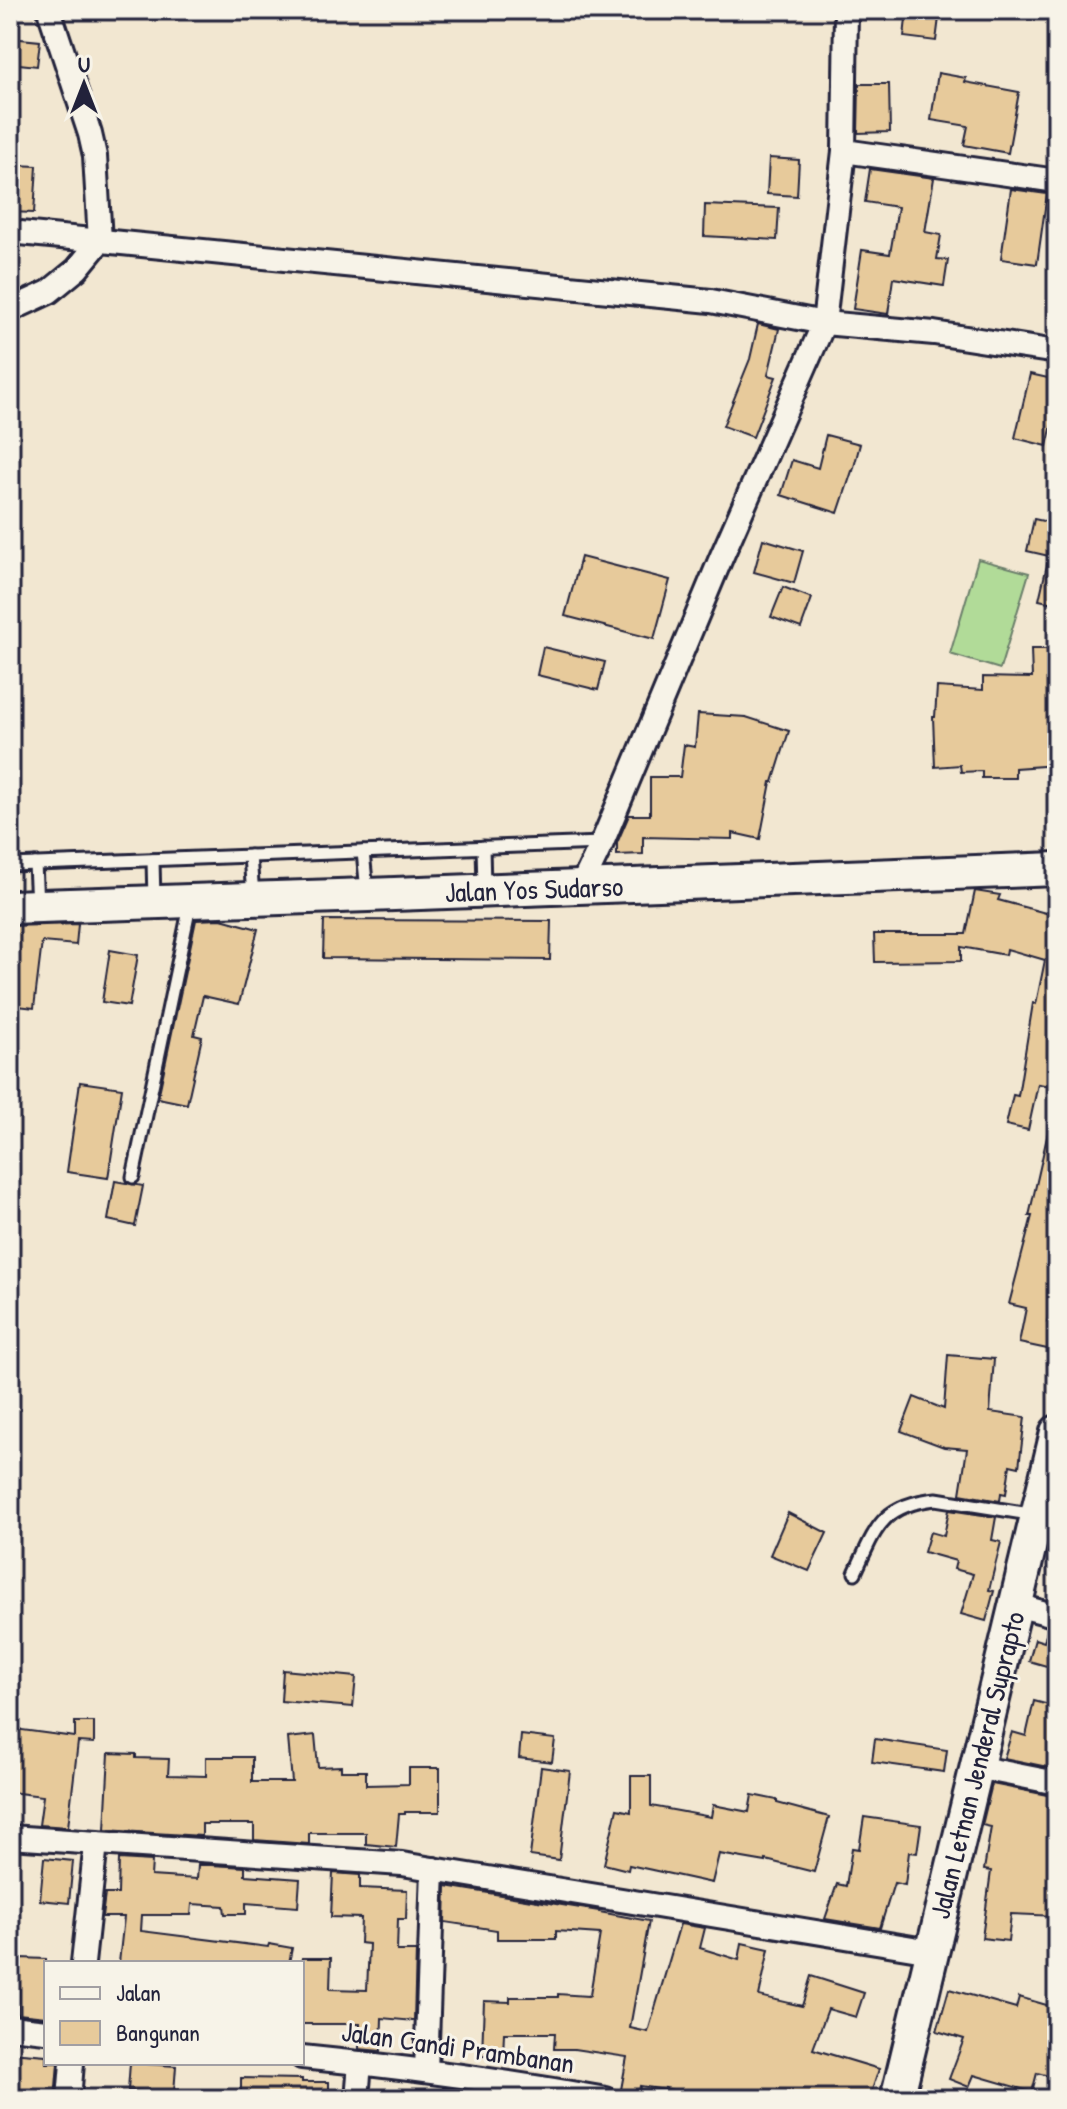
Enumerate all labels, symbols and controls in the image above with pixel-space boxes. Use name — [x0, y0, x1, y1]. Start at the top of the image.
north arrow — [44, 44, 124, 124]
text: U — [78, 49, 90, 79]
street label: Jalan Yos Sudarso — [444, 867, 624, 911]
street label: Jalan Letnan Jenderal Suprapto — [920, 1607, 1034, 1923]
legend — [44, 1961, 304, 2065]
text: Jalan — [116, 1976, 161, 2008]
street label: Jalan Candi Prambanan — [339, 2012, 577, 2082]
text: Bangunan — [116, 2016, 200, 2048]

